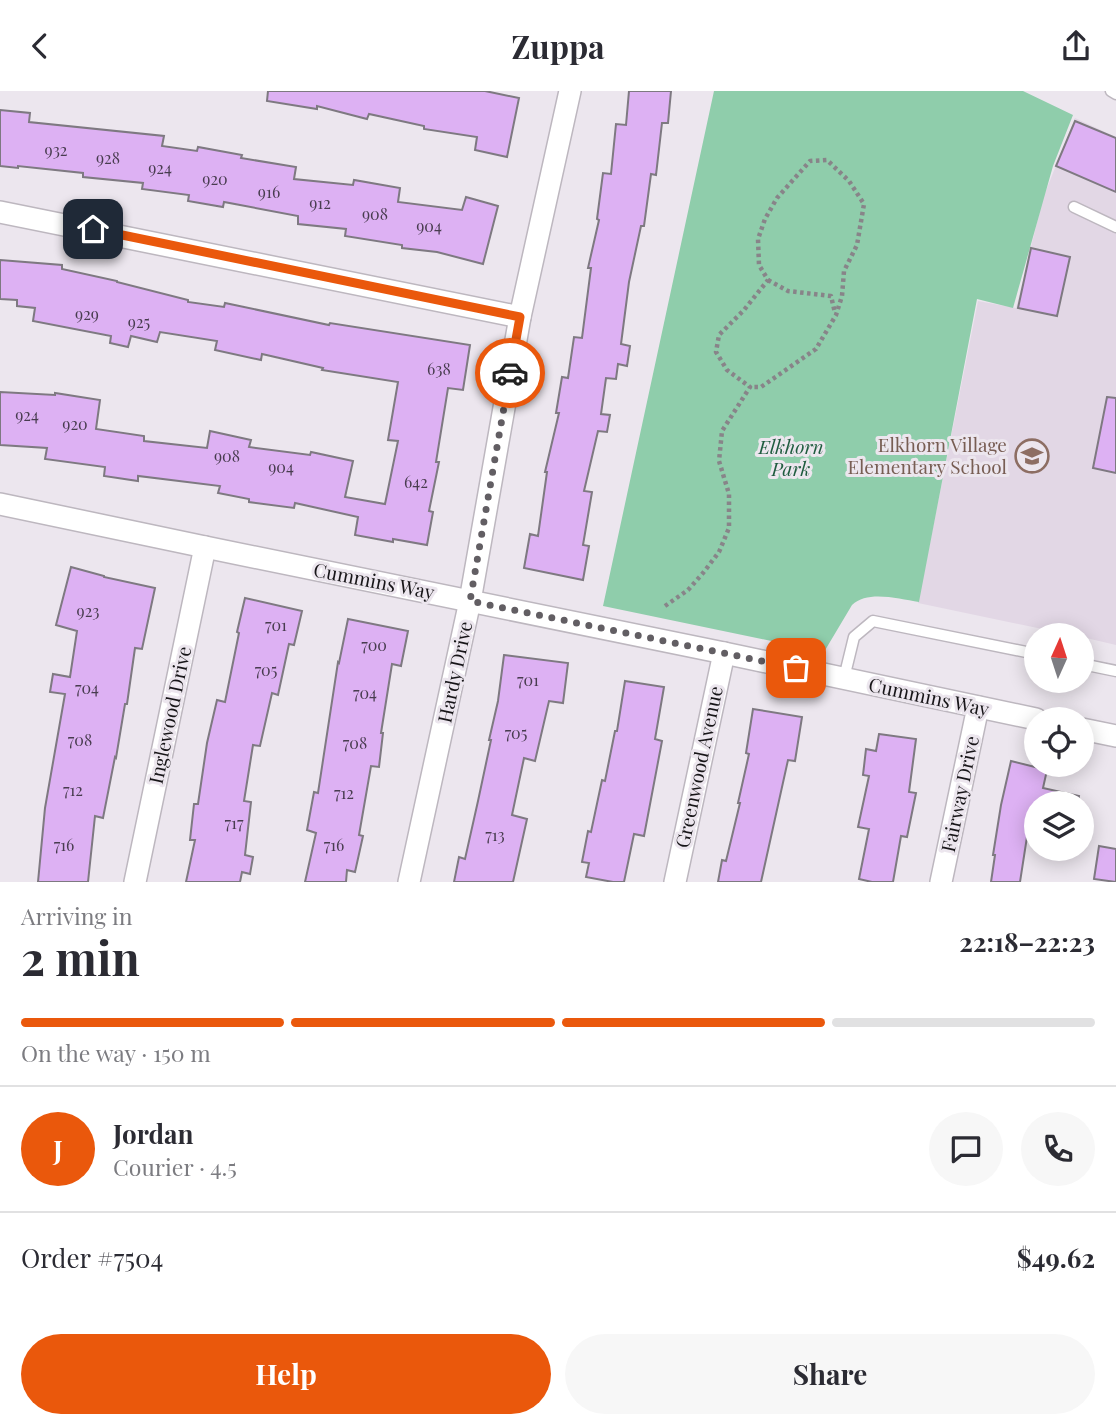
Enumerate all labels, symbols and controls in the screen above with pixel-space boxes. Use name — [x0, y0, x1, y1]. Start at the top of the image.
text: Zuppa — [511, 24, 605, 67]
icon: back — [21, 27, 59, 65]
icon: share — [1057, 27, 1095, 65]
house number: 932 — [44, 139, 68, 160]
house number: 928 — [96, 147, 120, 168]
house number: 924 — [148, 157, 172, 178]
house number: 920 — [202, 168, 228, 189]
house number: 916 — [258, 181, 280, 202]
house number: 912 — [309, 192, 331, 213]
pin — [63, 199, 123, 259]
house number: 908 — [362, 203, 388, 224]
icon: home — [74, 210, 112, 248]
house number: 904 — [416, 215, 442, 236]
house number: 929 — [75, 303, 99, 324]
house number: 925 — [128, 311, 150, 332]
courier — [475, 338, 545, 408]
icon: car — [491, 354, 529, 392]
house number: 638 — [427, 358, 451, 379]
house number: 924 — [15, 404, 39, 425]
house number: 920 — [62, 413, 88, 434]
place label: Elkhorn Village Elementary School — [848, 431, 1008, 479]
park label: Elkhorn Park — [757, 433, 824, 481]
school or university icon: Elkhorn Village Elementary School — [1013, 437, 1051, 475]
house number: 908 — [214, 445, 240, 466]
house number: 904 — [268, 456, 294, 477]
house number: 642 — [404, 471, 428, 492]
street label: Cummins Way — [312, 556, 437, 605]
house number: 923 — [76, 600, 100, 621]
house number: 701 — [265, 614, 287, 635]
street label: Hardy Drive — [431, 619, 477, 725]
north arrow — [1024, 623, 1094, 693]
map controls — [1024, 623, 1094, 861]
house number: 700 — [361, 634, 387, 655]
pin — [766, 638, 826, 698]
street label: Inglewood Drive — [142, 644, 196, 786]
icon: bag — [777, 649, 815, 687]
house number: 705 — [255, 659, 277, 680]
house number: 701 — [517, 669, 539, 690]
street label: Cummins Way — [867, 671, 992, 722]
house number: 704 — [75, 677, 99, 698]
house number: 704 — [353, 682, 377, 703]
street label: Greenwood Avenue — [668, 683, 728, 850]
button: locate — [1024, 707, 1094, 777]
house number: 705 — [505, 722, 527, 743]
house number: 708 — [68, 729, 92, 750]
house number: 708 — [343, 732, 367, 753]
street label: Fairway Drive — [934, 733, 984, 854]
house number: 712 — [63, 779, 83, 800]
house number: 712 — [334, 782, 354, 803]
button: layers — [1024, 791, 1094, 861]
house number: 717 — [225, 812, 244, 833]
house number: 713 — [485, 824, 505, 845]
house number: 716 — [54, 834, 74, 855]
house number: 716 — [324, 834, 344, 855]
text: Arriving in — [21, 900, 133, 931]
text: 22:18–22:23 — [959, 924, 1095, 959]
text: 2 min — [21, 926, 140, 988]
text: On the way · 150 m — [21, 1037, 211, 1068]
button: chat — [929, 1112, 1003, 1186]
button: phone — [1021, 1112, 1095, 1186]
text: Jordan — [113, 1116, 193, 1151]
text: J — [53, 1132, 63, 1167]
text: Courier · 4.5 — [113, 1151, 237, 1182]
text: Order #7504 — [21, 1240, 163, 1275]
text: $49.62 — [1017, 1240, 1095, 1275]
button: Help — [21, 1334, 551, 1414]
button: Share — [565, 1334, 1095, 1414]

